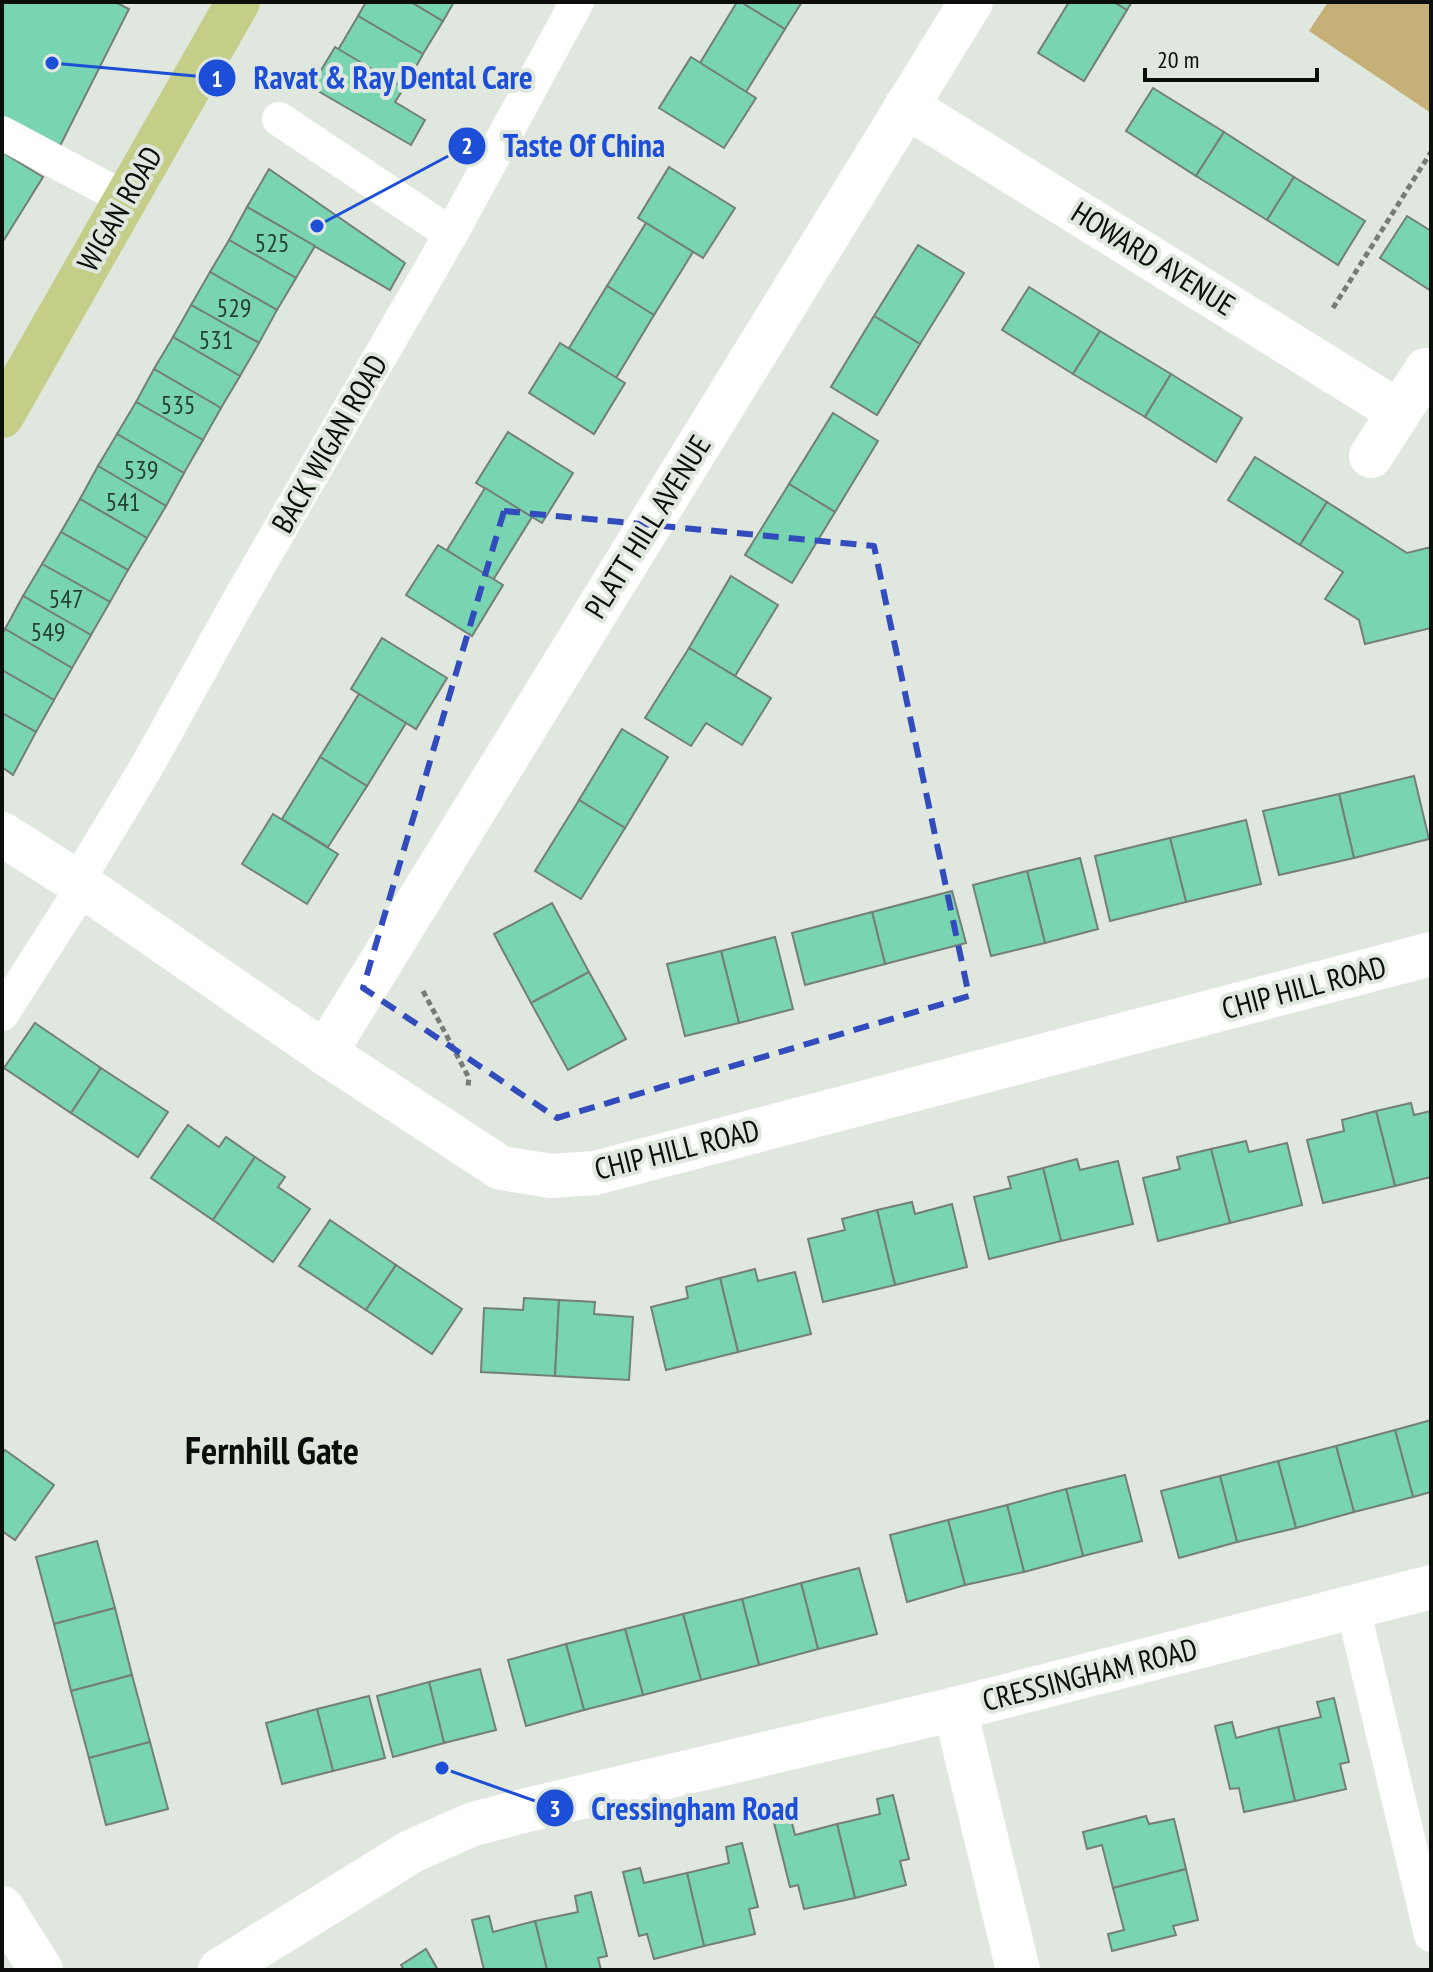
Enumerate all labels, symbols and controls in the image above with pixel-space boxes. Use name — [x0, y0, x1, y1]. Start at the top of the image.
scale bar — [1145, 32, 1317, 82]
text: 20 m — [1157, 44, 1199, 75]
callout: Ravat & Ray Dental Care — [197, 50, 549, 106]
text: Ravat & Ray Dental Care — [253, 56, 533, 98]
text: 1 — [211, 63, 223, 94]
callout: Taste Of China — [447, 118, 682, 174]
text: Taste Of China — [503, 124, 665, 166]
text: 2 — [461, 130, 473, 161]
street label: WIGAN ROAD — [67, 139, 170, 278]
street label: HOWARD AVENUE — [1065, 192, 1243, 323]
house number: 525 — [254, 226, 290, 259]
house number: 529 — [216, 291, 252, 324]
house number: 531 — [198, 323, 234, 356]
street label: BACK WIGAN ROAD — [262, 347, 395, 539]
house number: 535 — [160, 388, 196, 421]
street label: PLATT HILL AVENUE — [575, 427, 718, 625]
house number: 539 — [123, 453, 159, 486]
house number: 541 — [105, 485, 141, 518]
house number: 547 — [48, 582, 84, 615]
house number: 549 — [30, 615, 66, 648]
street label: CHIP HILL ROAD — [1217, 946, 1390, 1027]
street label: CHIP HILL ROAD — [590, 1109, 763, 1188]
district label: Fernhill Gate — [185, 1425, 359, 1474]
street label: CRESSINGHAM ROAD — [978, 1628, 1201, 1719]
callout: Cressingham Road — [535, 1780, 815, 1836]
text: Cressingham Road — [591, 1787, 799, 1829]
text: 3 — [549, 1793, 561, 1824]

